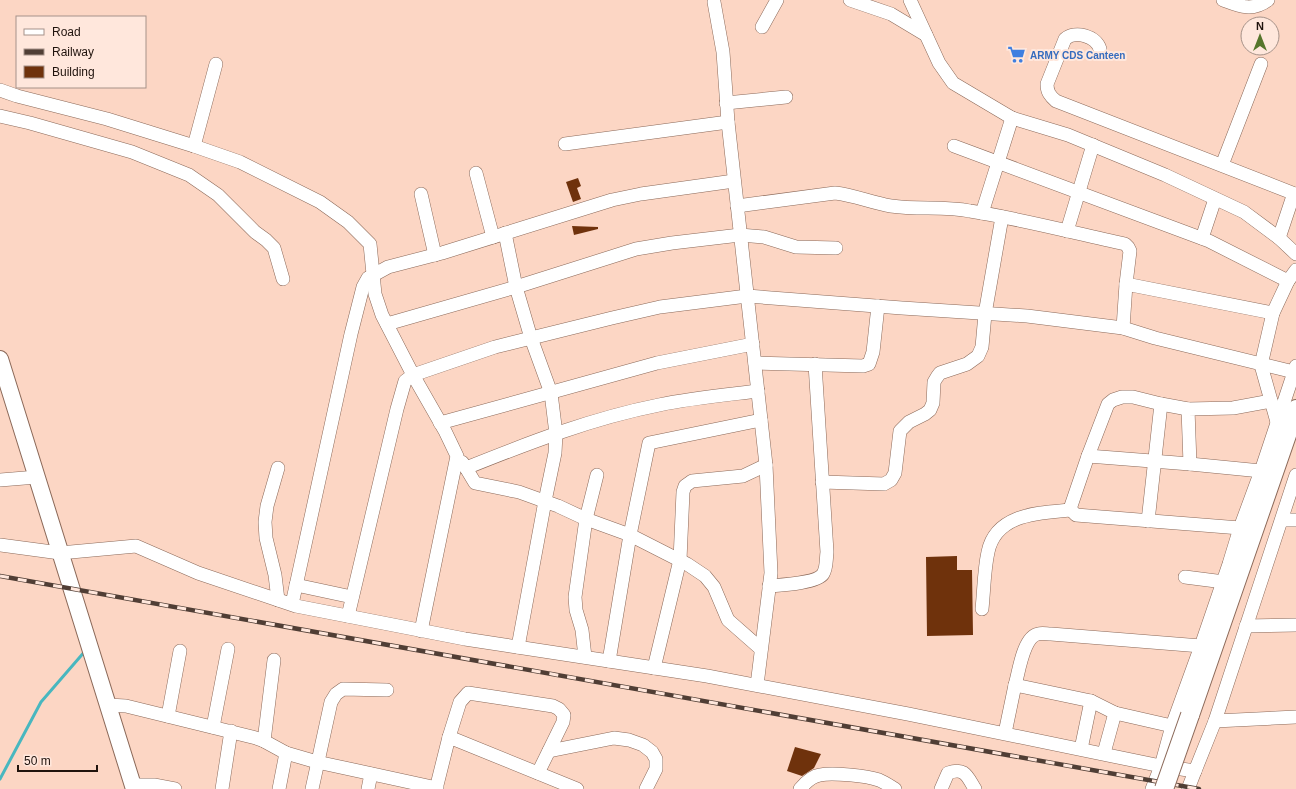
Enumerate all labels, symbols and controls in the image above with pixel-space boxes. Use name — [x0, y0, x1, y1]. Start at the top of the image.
legend — [16, 16, 146, 88]
north arrow — [1240, 16, 1280, 56]
text: N — [1256, 20, 1264, 32]
text: Road — [52, 25, 81, 39]
text: Railway — [52, 45, 94, 59]
supermarket icon: ARMY CDS Canteen — [1007, 45, 1027, 65]
place label: ARMY CDS Canteen — [1030, 50, 1125, 61]
text: Building — [52, 65, 95, 79]
scale bar — [18, 747, 97, 773]
text: 50 m — [24, 754, 51, 768]

